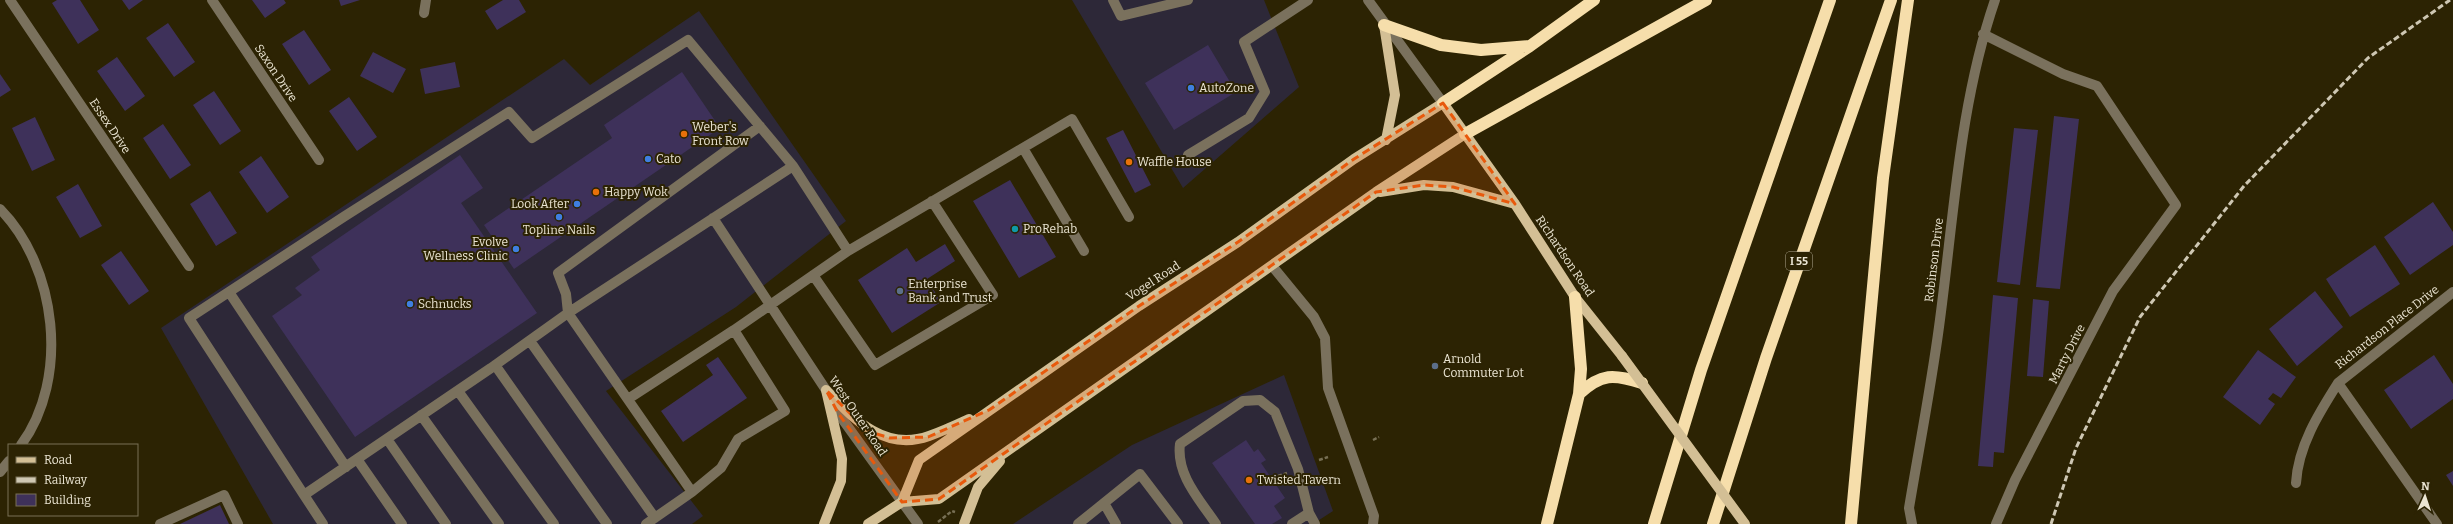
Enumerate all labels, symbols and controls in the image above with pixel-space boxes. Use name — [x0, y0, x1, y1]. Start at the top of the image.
street label: Saxon Drive — [252, 42, 300, 104]
place label: AutoZone — [1199, 81, 1254, 95]
marker: AutoZone — [1186, 83, 1196, 93]
street label: Essex Drive — [86, 96, 134, 156]
place label: Weber's Front Row — [692, 120, 749, 148]
marker: Weber's Front Row — [679, 129, 689, 139]
place label: Cato — [656, 152, 681, 166]
marker: Cato — [643, 154, 653, 164]
place label: Waffle House — [1137, 155, 1212, 169]
marker: Waffle House — [1124, 157, 1134, 167]
place label: Happy Wok — [604, 185, 668, 199]
marker: Happy Wok — [591, 187, 601, 197]
place label: Look After — [511, 197, 570, 211]
marker: Look After — [572, 199, 582, 209]
marker: Topline Nails — [554, 212, 564, 222]
street label: Richardson Road — [1533, 213, 1597, 299]
street label: Robinson Drive — [1922, 217, 1946, 303]
place label: ProRehab — [1023, 222, 1077, 236]
place label: Topline Nails — [523, 223, 596, 237]
marker: ProRehab — [1010, 224, 1020, 234]
place label: Evolve Wellness Clinic — [423, 235, 508, 263]
marker: Evolve Wellness Clinic — [511, 244, 521, 254]
road number: I 55 — [1786, 252, 1812, 270]
street label: Vogel Road — [1123, 258, 1183, 304]
place label: Enterprise Bank and Trust — [908, 277, 993, 305]
street label: Richardson Place Drive — [2332, 282, 2442, 372]
marker: Enterprise Bank and Trust — [895, 286, 905, 296]
place label: Schnucks — [418, 297, 472, 311]
marker: Schnucks — [405, 299, 415, 309]
street label: Marty Drive — [2046, 322, 2088, 386]
place label: Arnold Commuter Lot — [1443, 352, 1524, 380]
marker: Arnold Commuter Lot — [1430, 361, 1440, 371]
street label: West Outer Road — [826, 373, 890, 459]
legend — [8, 444, 138, 516]
text: Road — [44, 453, 72, 467]
text: Railway — [44, 473, 88, 487]
place label: Twisted Tavern — [1257, 473, 1341, 487]
marker: Twisted Tavern — [1244, 475, 1254, 485]
north arrow — [2405, 476, 2445, 516]
text: N — [2421, 480, 2431, 493]
text: Building — [44, 493, 91, 507]

